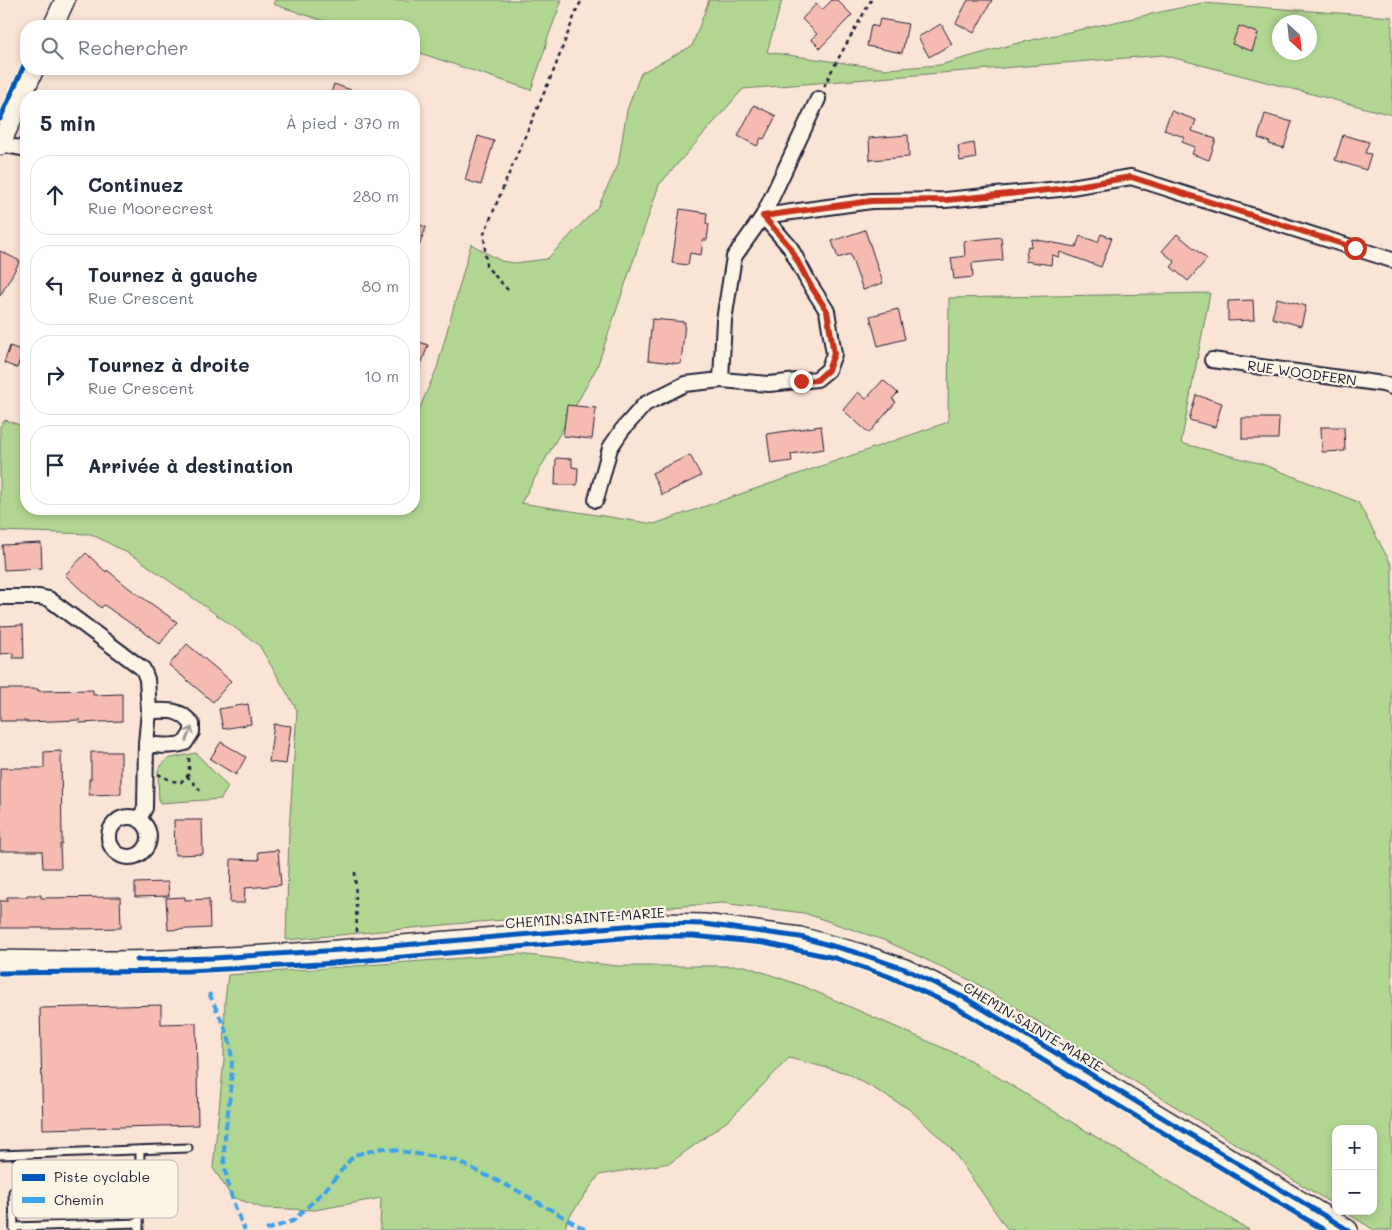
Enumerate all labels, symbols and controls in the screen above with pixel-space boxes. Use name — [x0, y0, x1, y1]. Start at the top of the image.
north arrow — [1272, 15, 1317, 60]
search box — [20, 20, 420, 75]
icon: search — [38, 34, 66, 62]
text: Rechercher — [78, 35, 188, 60]
text: 5 min — [40, 109, 96, 136]
text: À pied · 370 m — [286, 112, 400, 133]
text: Continuez — [88, 172, 183, 197]
icon: ahead — [41, 181, 69, 209]
text: 280 m — [353, 185, 399, 206]
text: Rue Moorecrest — [88, 197, 214, 218]
route start — [1344, 237, 1367, 260]
text: Tournez à gauche — [88, 262, 257, 287]
icon: left — [41, 271, 69, 299]
text: 80 m — [362, 275, 399, 296]
text: Rue Crescent — [88, 287, 194, 308]
text: Tournez à droite — [88, 352, 250, 377]
street label: RUE WOODFERN — [1246, 355, 1358, 390]
icon: right — [41, 361, 69, 389]
text: 10 m — [364, 365, 399, 386]
route end — [790, 370, 813, 393]
text: Rue Crescent — [88, 377, 194, 398]
icon: arrive — [41, 451, 69, 479]
text: Arrivée à destination — [88, 453, 293, 478]
one-way arrow — [185, 727, 194, 742]
street label: CHEMIN SAINTE-MARIE — [505, 902, 665, 933]
street label: CHEMIN SAINTE-MARIE — [960, 977, 1107, 1076]
map controls — [1332, 1125, 1377, 1215]
button: + — [1332, 1125, 1377, 1170]
legend — [12, 1160, 178, 1218]
text: Piste cyclable — [54, 1167, 150, 1186]
button: − — [1332, 1170, 1377, 1215]
text: Chemin — [54, 1190, 104, 1209]

